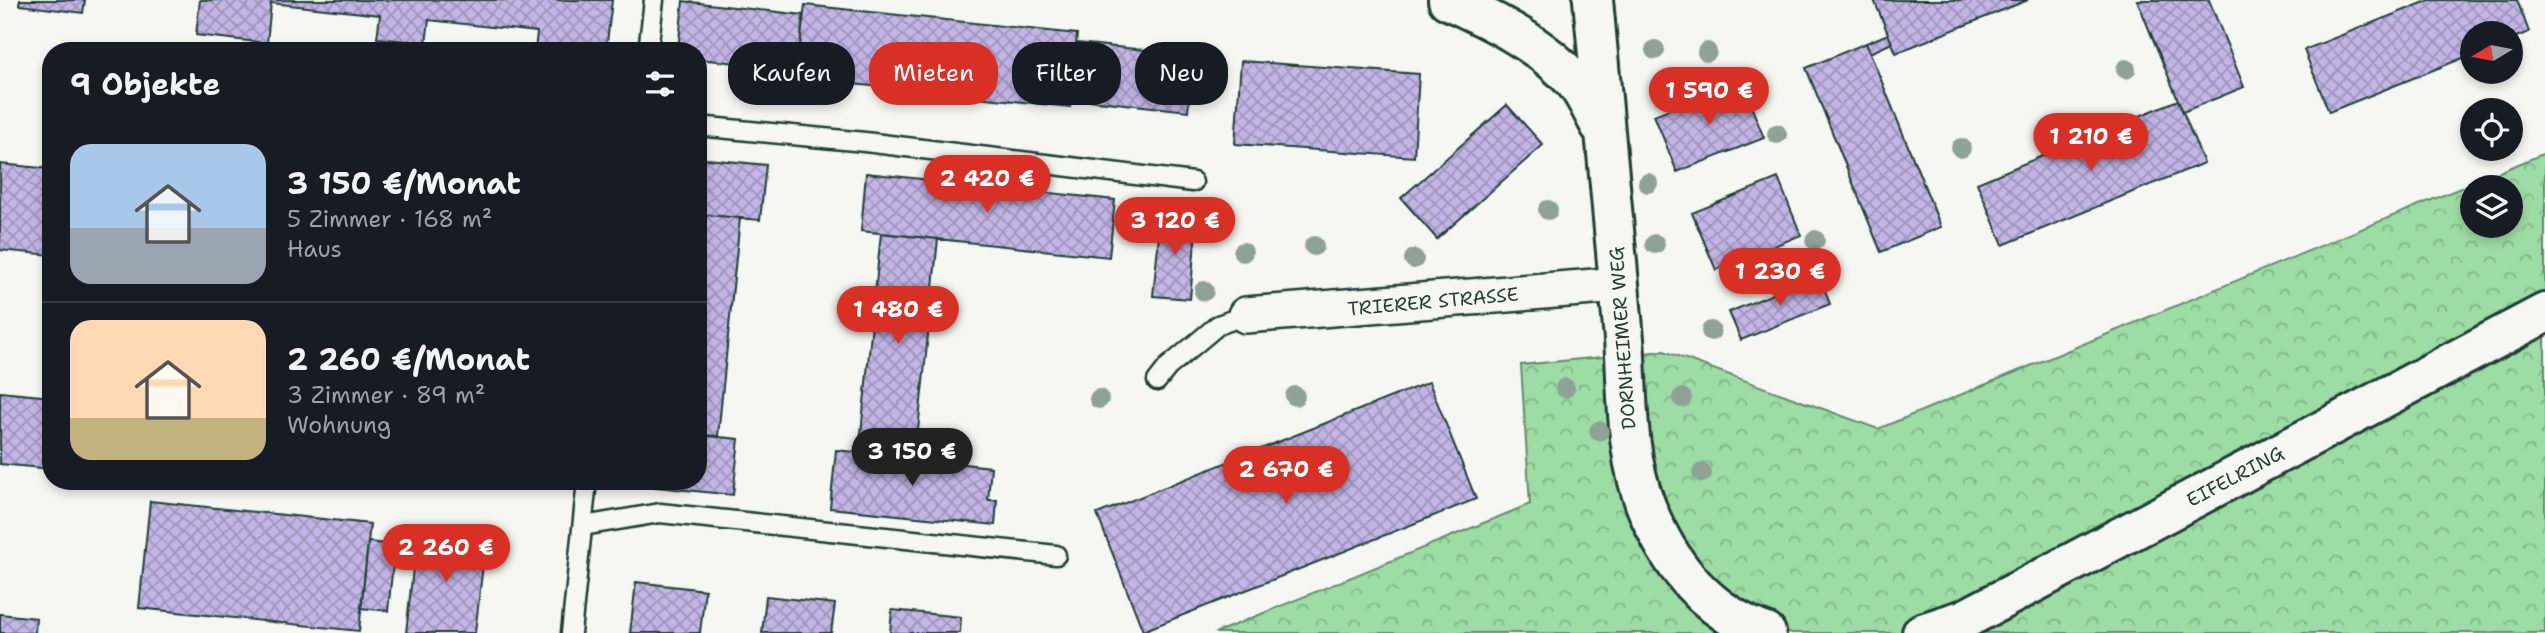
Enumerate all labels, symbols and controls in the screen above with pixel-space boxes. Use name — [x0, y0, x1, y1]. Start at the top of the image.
north arrow — [2460, 21, 2524, 84]
map controls — [2460, 21, 2523, 238]
chip: Kaufen — [728, 42, 855, 105]
chip: Mieten — [869, 42, 998, 105]
chip: Filter — [1012, 42, 1121, 105]
chip: Neu — [1135, 42, 1228, 105]
text: 9 Objekte — [70, 64, 220, 105]
icon: filters — [641, 65, 679, 103]
pin: 1 590 € — [1644, 68, 1774, 127]
text: 1 590 € — [1665, 75, 1753, 105]
button: locate — [2460, 98, 2523, 161]
pin: 1 210 € — [2026, 114, 2156, 173]
text: 1 210 € — [2049, 121, 2133, 151]
pin: 2 420 € — [922, 156, 1052, 215]
text: 3 150 €/Monat — [287, 163, 521, 204]
text: 2 420 € — [940, 163, 1034, 193]
icon: home — [126, 172, 210, 256]
button: layers — [2460, 175, 2523, 238]
pin: 3 120 € — [1110, 198, 1240, 257]
text: 5 Zimmer · 168 m² — [287, 204, 492, 234]
text: 3 120 € — [1130, 205, 1220, 235]
text: Haus — [287, 234, 342, 264]
street label: DORNHEIMER WEG — [1604, 246, 1641, 430]
pin: 1 230 € — [1715, 248, 1845, 308]
text: 1 230 € — [1735, 256, 1825, 286]
street label: TRIERER STRASSE — [1346, 282, 1520, 321]
pin: 1 480 € — [833, 286, 963, 346]
text: 1 480 € — [853, 294, 943, 324]
text: 2 260 €/Monat — [287, 339, 530, 380]
icon: home — [126, 348, 210, 432]
text: 3 Zimmer · 89 m² — [287, 380, 485, 410]
text: Wohnung — [287, 410, 391, 440]
pin: 3 150 € — [847, 428, 977, 488]
text: 3 150 € — [868, 436, 956, 466]
street label: EIFELRING — [2182, 440, 2288, 513]
pin: 2 670 € — [1221, 447, 1351, 506]
text: 2 670 € — [1239, 454, 1333, 484]
pin: 2 260 € — [381, 524, 511, 584]
text: 2 260 € — [398, 532, 494, 562]

